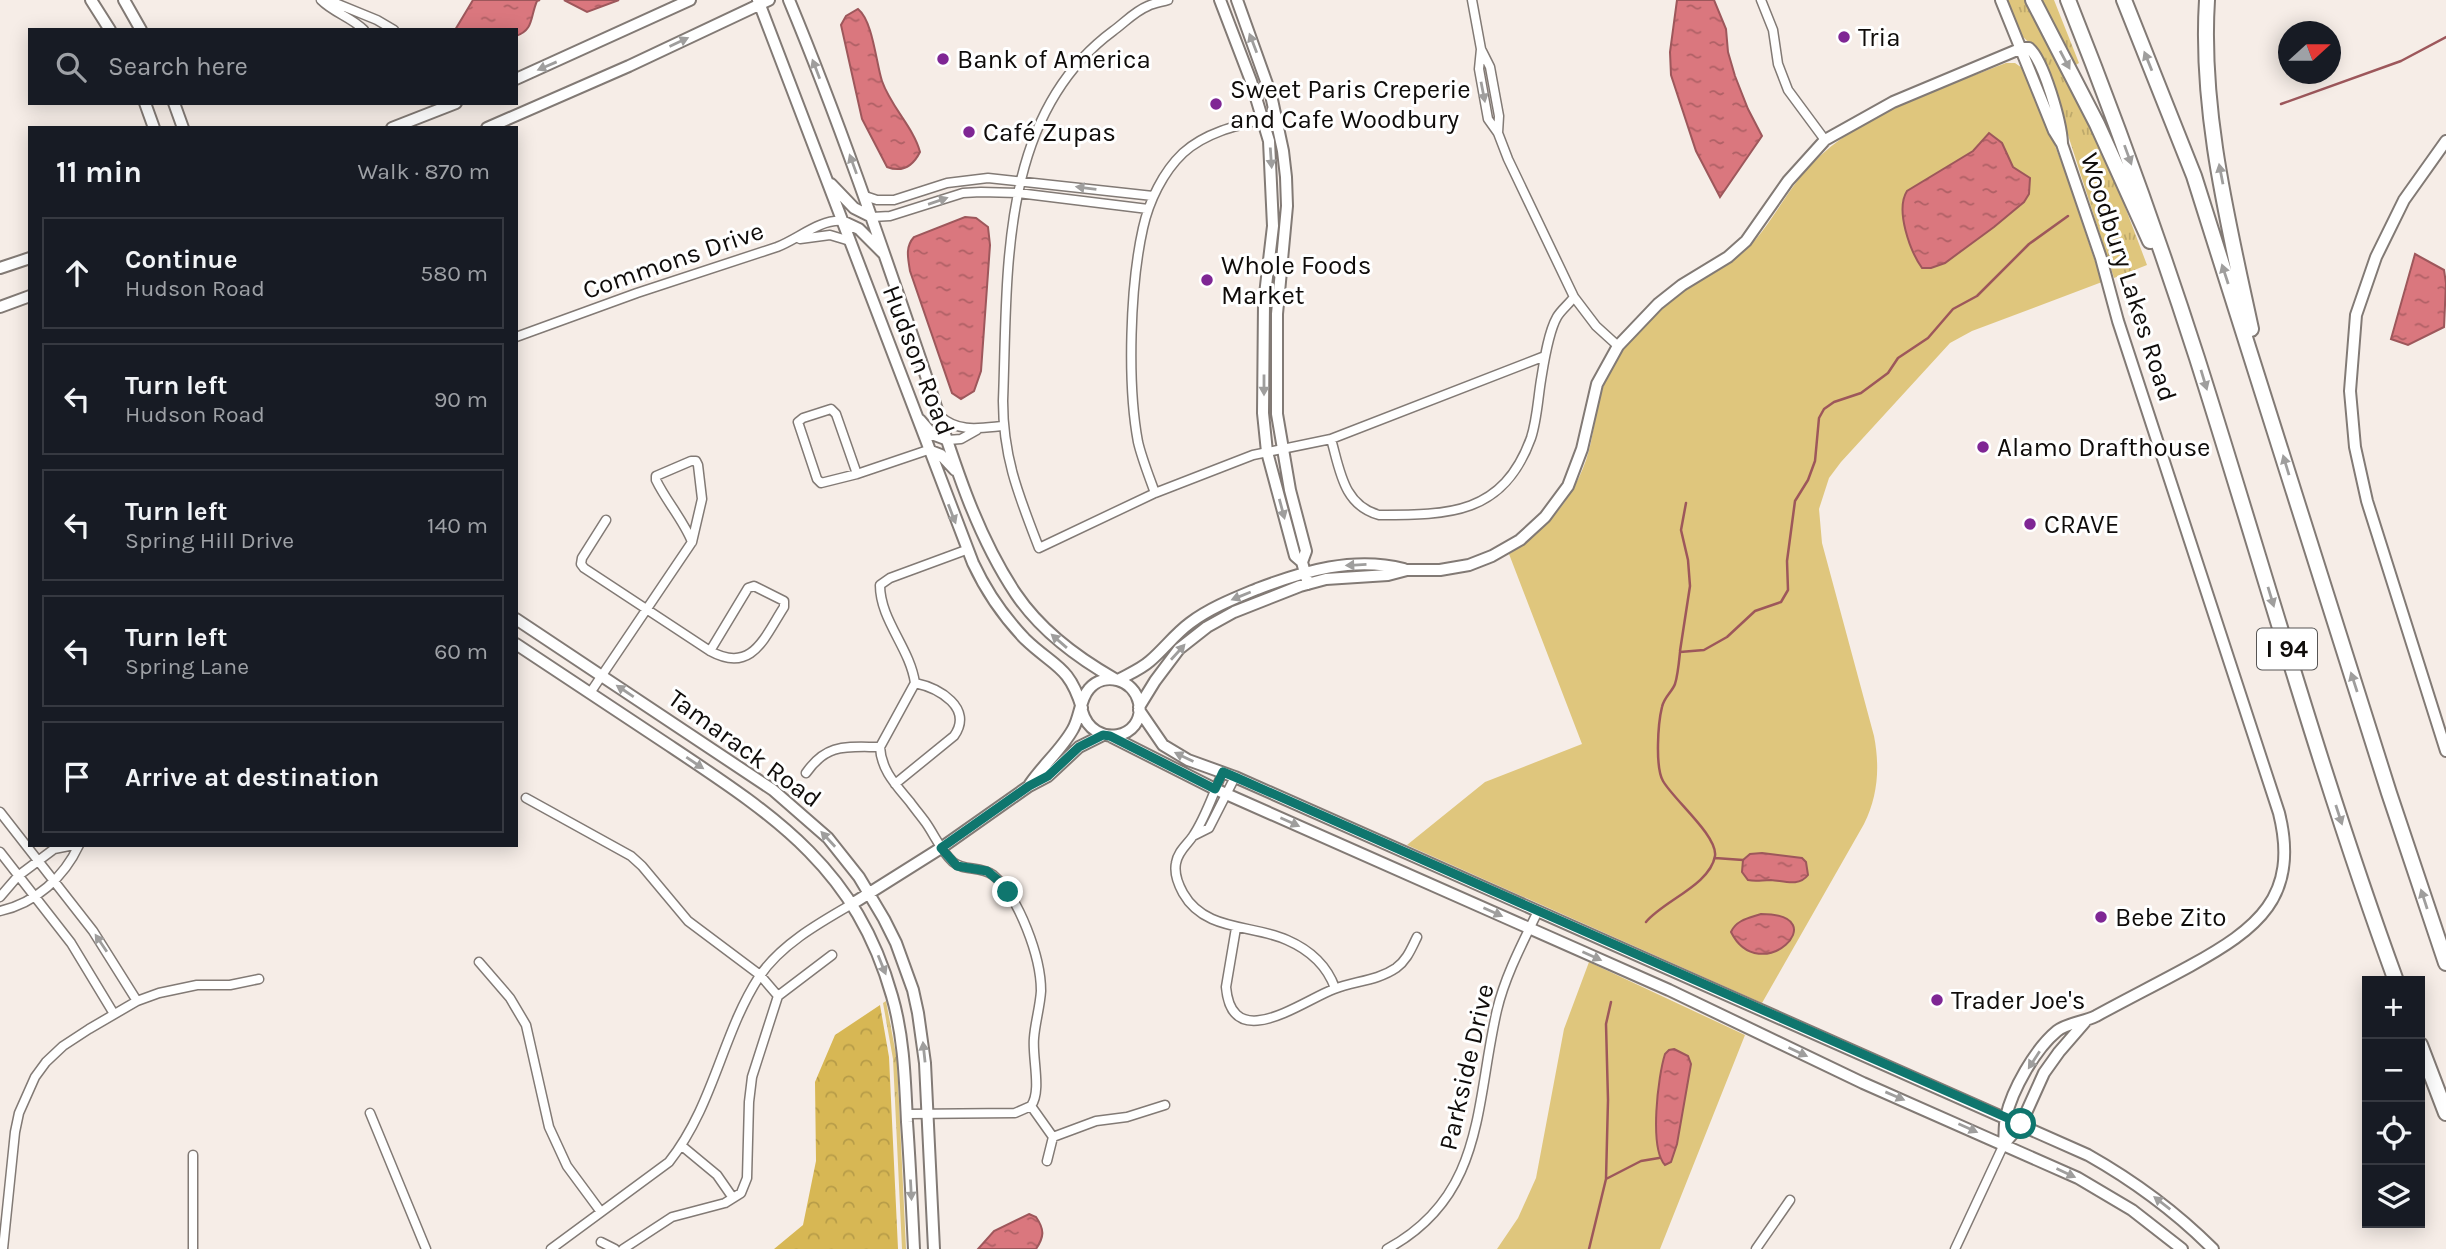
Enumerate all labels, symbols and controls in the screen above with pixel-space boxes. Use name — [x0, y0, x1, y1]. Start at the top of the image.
north arrow — [2278, 21, 2341, 84]
place label: Tria — [1858, 22, 1901, 53]
search box — [28, 28, 518, 105]
marker: Tria — [1836, 29, 1852, 45]
one-way arrow — [1248, 33, 1259, 54]
one-way arrow — [669, 37, 689, 48]
place label: Bank of America — [957, 44, 1151, 75]
icon: search — [52, 48, 90, 86]
one-way arrow — [2060, 50, 2071, 70]
one-way arrow — [2142, 50, 2153, 71]
text: Search here — [108, 51, 248, 82]
marker: Bank of America — [935, 51, 951, 67]
one-way arrow — [811, 58, 822, 79]
one-way arrow — [536, 61, 557, 72]
place label: Sweet Paris Creperie and Cafe Woodbury — [1230, 74, 1471, 135]
one-way arrow — [1478, 81, 1489, 103]
marker: Sweet Paris Creperie and Cafe Woodbury — [1208, 96, 1224, 112]
place label: Café Zupas — [983, 117, 1116, 148]
marker: Café Zupas — [961, 124, 977, 140]
one-way arrow — [2122, 145, 2133, 166]
one-way arrow — [1265, 147, 1276, 169]
street label: Woodbury Lakes Road — [2074, 149, 2183, 405]
one-way arrow — [847, 153, 858, 174]
text: 11 min — [56, 154, 142, 190]
text: Walk · 870 m — [358, 158, 490, 185]
one-way arrow — [2215, 163, 2226, 185]
one-way arrow — [1074, 182, 1096, 193]
one-way arrow — [927, 195, 948, 206]
street label: Commons Drive — [579, 215, 768, 306]
text: Continue — [125, 244, 237, 275]
place label: Whole Foods Market — [1221, 250, 1371, 311]
icon: ahead — [58, 254, 96, 292]
text: 580 m — [420, 260, 488, 287]
one-way arrow — [2219, 264, 2230, 285]
marker: Whole Foods Market — [1199, 272, 1215, 288]
text: Hudson Road — [125, 275, 265, 302]
street label: Hudson Road — [876, 281, 961, 440]
text: Turn left — [125, 370, 227, 401]
one-way arrow — [2199, 370, 2209, 391]
one-way arrow — [1258, 374, 1270, 396]
icon: left — [58, 380, 96, 418]
text: 90 m — [434, 386, 488, 413]
text: Hudson Road — [125, 401, 265, 428]
place label: Alamo Drafthouse — [1997, 432, 2210, 463]
marker: Alamo Drafthouse — [1975, 439, 1991, 455]
one-way arrow — [2280, 455, 2290, 476]
text: Turn left — [125, 496, 227, 527]
one-way arrow — [1278, 498, 1288, 519]
one-way arrow — [947, 503, 958, 524]
icon: left — [58, 506, 96, 544]
place label: CRAVE — [2044, 509, 2119, 540]
text: 140 m — [427, 512, 488, 539]
marker: CRAVE — [2022, 516, 2038, 532]
text: Spring Hill Drive — [125, 527, 294, 554]
one-way arrow — [1345, 559, 1367, 570]
one-way arrow — [2266, 587, 2277, 608]
one-way arrow — [1230, 590, 1251, 601]
text: Turn left — [125, 622, 227, 653]
road number: I 94 — [2257, 628, 2317, 670]
icon: left — [58, 632, 96, 670]
one-way arrow — [1050, 634, 1067, 649]
text: 60 m — [434, 638, 488, 665]
one-way arrow — [1170, 643, 1186, 661]
text: Spring Lane — [125, 653, 249, 680]
one-way arrow — [2348, 672, 2359, 693]
street label: Tamarack Road — [662, 683, 827, 814]
one-way arrow — [616, 684, 634, 698]
one-way arrow — [1174, 751, 1194, 763]
one-way arrow — [686, 756, 705, 769]
icon: arrive — [58, 758, 96, 796]
text: Arrive at destination — [125, 762, 379, 793]
one-way arrow — [2334, 804, 2345, 825]
one-way arrow — [1280, 817, 1301, 828]
one-way arrow — [820, 830, 836, 848]
route end — [992, 876, 1023, 907]
one-way arrow — [2418, 888, 2429, 909]
place label: Bebe Zito — [2115, 902, 2227, 933]
one-way arrow — [1483, 907, 1504, 918]
marker: Bebe Zito — [2093, 909, 2109, 925]
one-way arrow — [94, 934, 108, 952]
one-way arrow — [1582, 950, 1602, 962]
one-way arrow — [876, 955, 887, 976]
map controls — [2362, 976, 2425, 1228]
button: + — [2362, 976, 2425, 1039]
street label: Parkside Drive — [1432, 981, 1501, 1153]
place label: Trader Joe's — [1951, 985, 2085, 1016]
marker: Trader Joe's — [1929, 992, 1945, 1008]
button: − — [2362, 1039, 2425, 1102]
one-way arrow — [918, 1041, 929, 1063]
one-way arrow — [1788, 1047, 1808, 1058]
one-way arrow — [2027, 1050, 2040, 1069]
one-way arrow — [1884, 1091, 1905, 1102]
button: locate — [2362, 1102, 2425, 1165]
route start — [2005, 1108, 2036, 1139]
one-way arrow — [1958, 1123, 1979, 1134]
button: layers — [2362, 1165, 2425, 1228]
one-way arrow — [2056, 1167, 2076, 1178]
one-way arrow — [906, 1179, 917, 1201]
one-way arrow — [2153, 1197, 2171, 1211]

